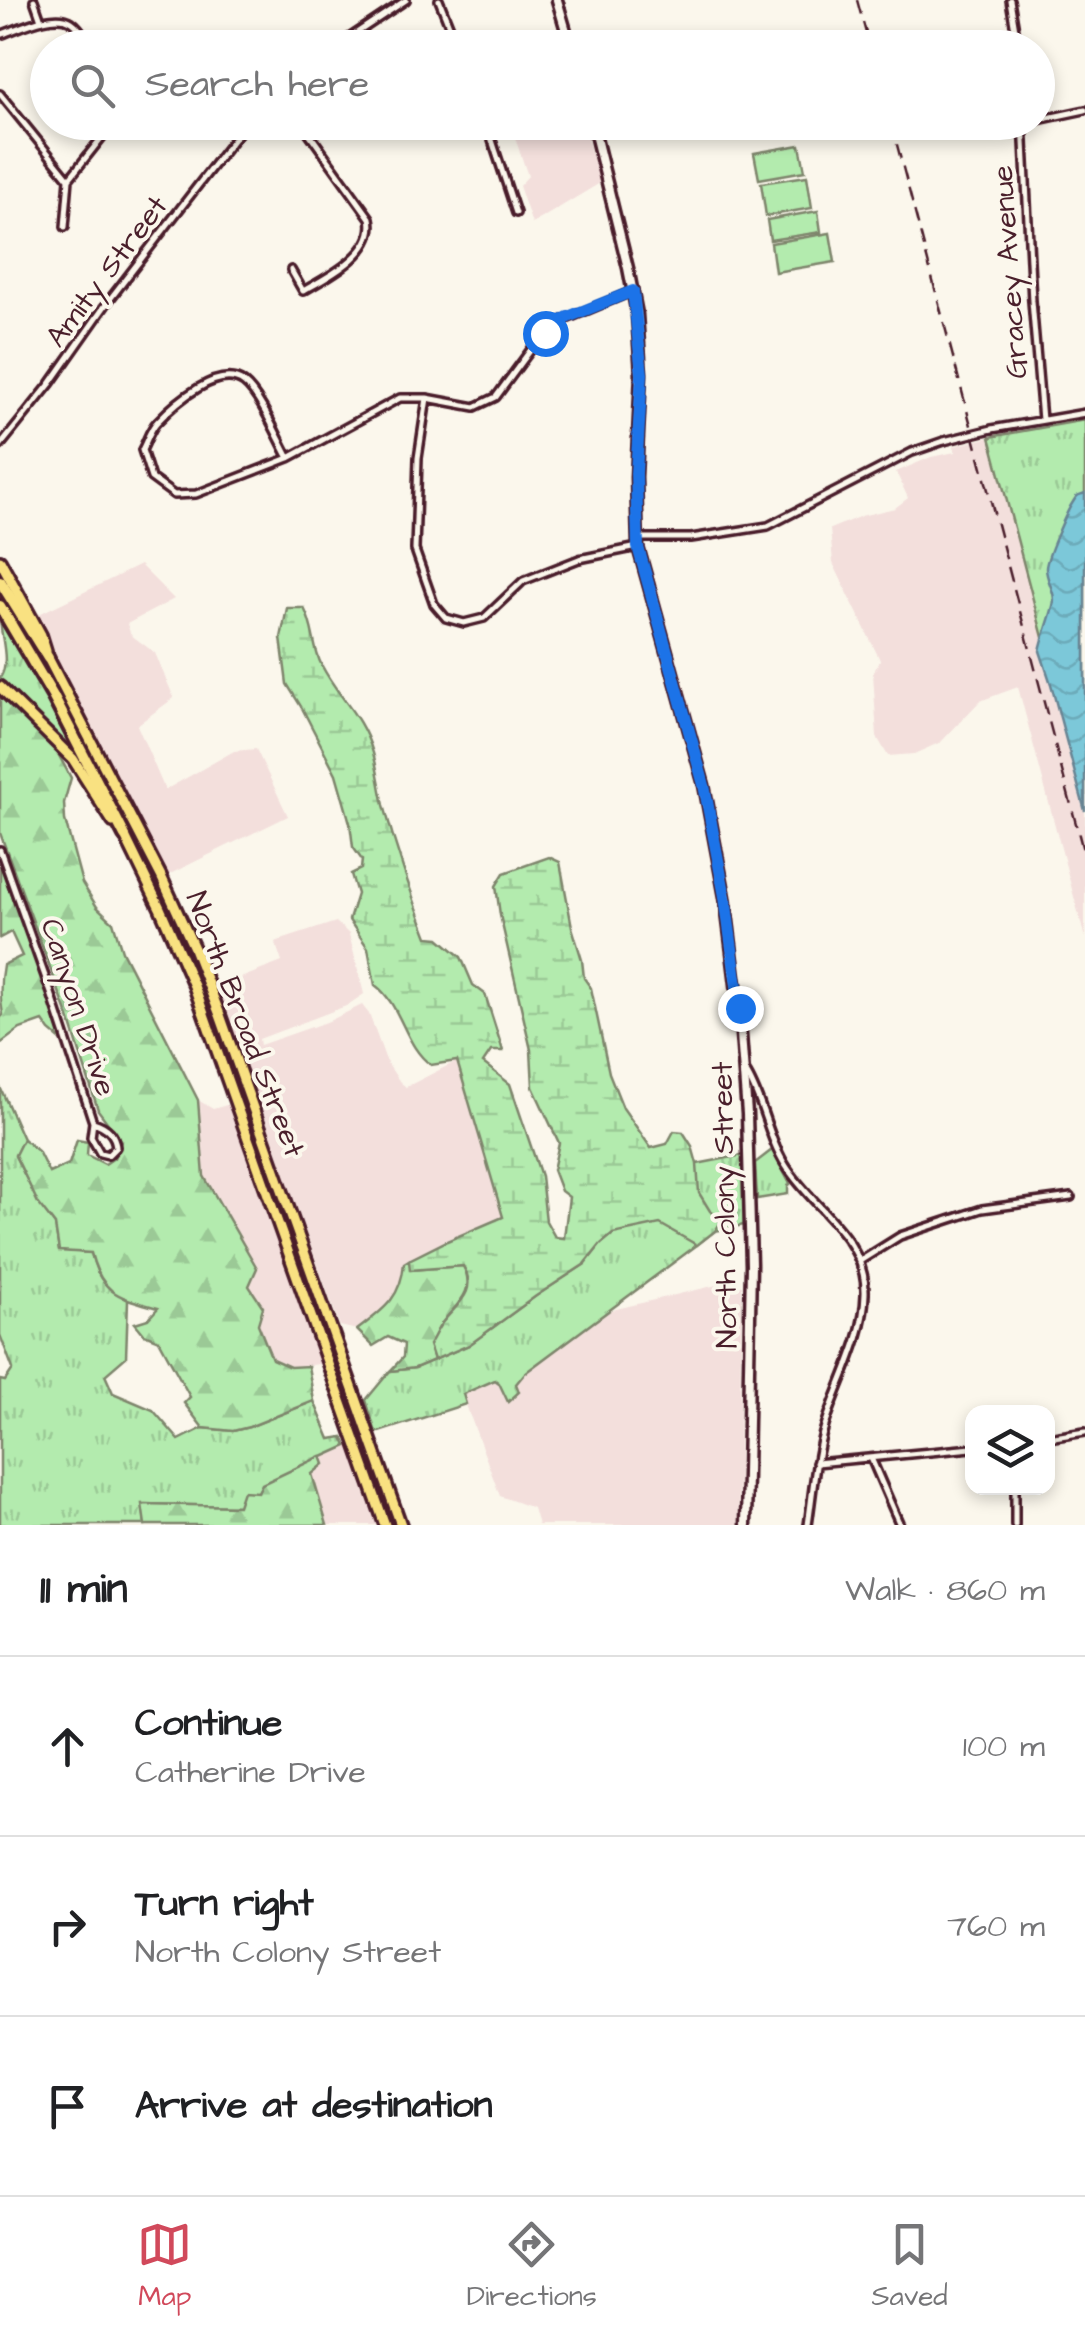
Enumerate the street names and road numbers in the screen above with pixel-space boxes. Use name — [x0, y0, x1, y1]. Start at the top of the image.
street label: Gracey Avenue — [982, 164, 1039, 380]
street label: Amity Street — [36, 187, 179, 357]
street label: North Broad Street — [175, 886, 315, 1163]
street label: Canyon Drive — [29, 913, 126, 1102]
street label: North Colony Street — [701, 1061, 750, 1349]

